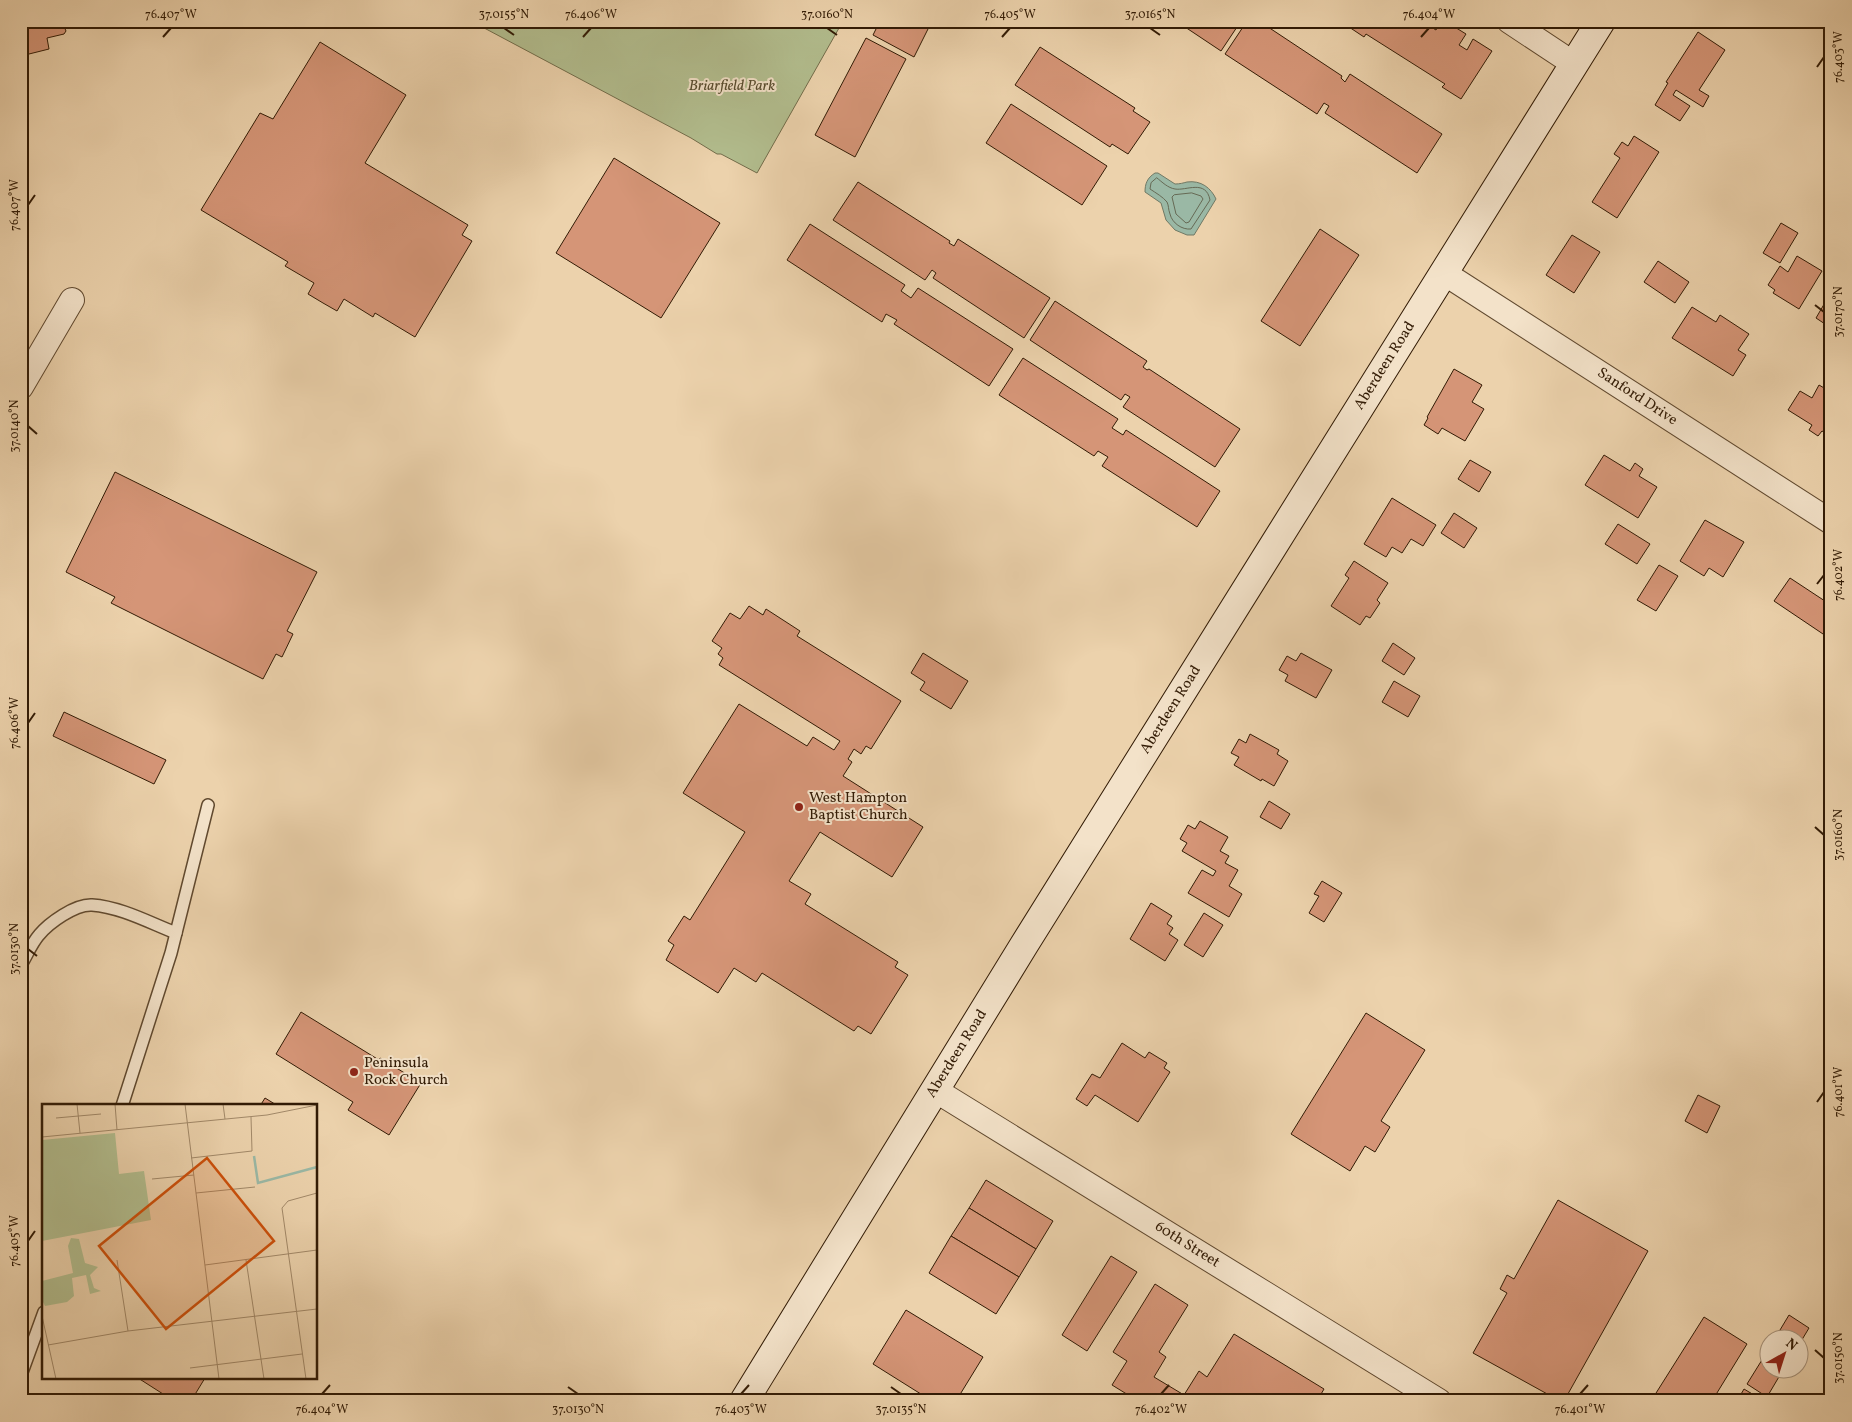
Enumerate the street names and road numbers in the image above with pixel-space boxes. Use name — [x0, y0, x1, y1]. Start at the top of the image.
street label: Aberdeen Road — [1349, 318, 1421, 414]
street label: Sanford Drive — [1593, 363, 1681, 431]
street label: Aberdeen Road — [1135, 662, 1207, 758]
street label: Aberdeen Road — [921, 1006, 993, 1102]
street label: 60th Street — [1150, 1217, 1224, 1273]

